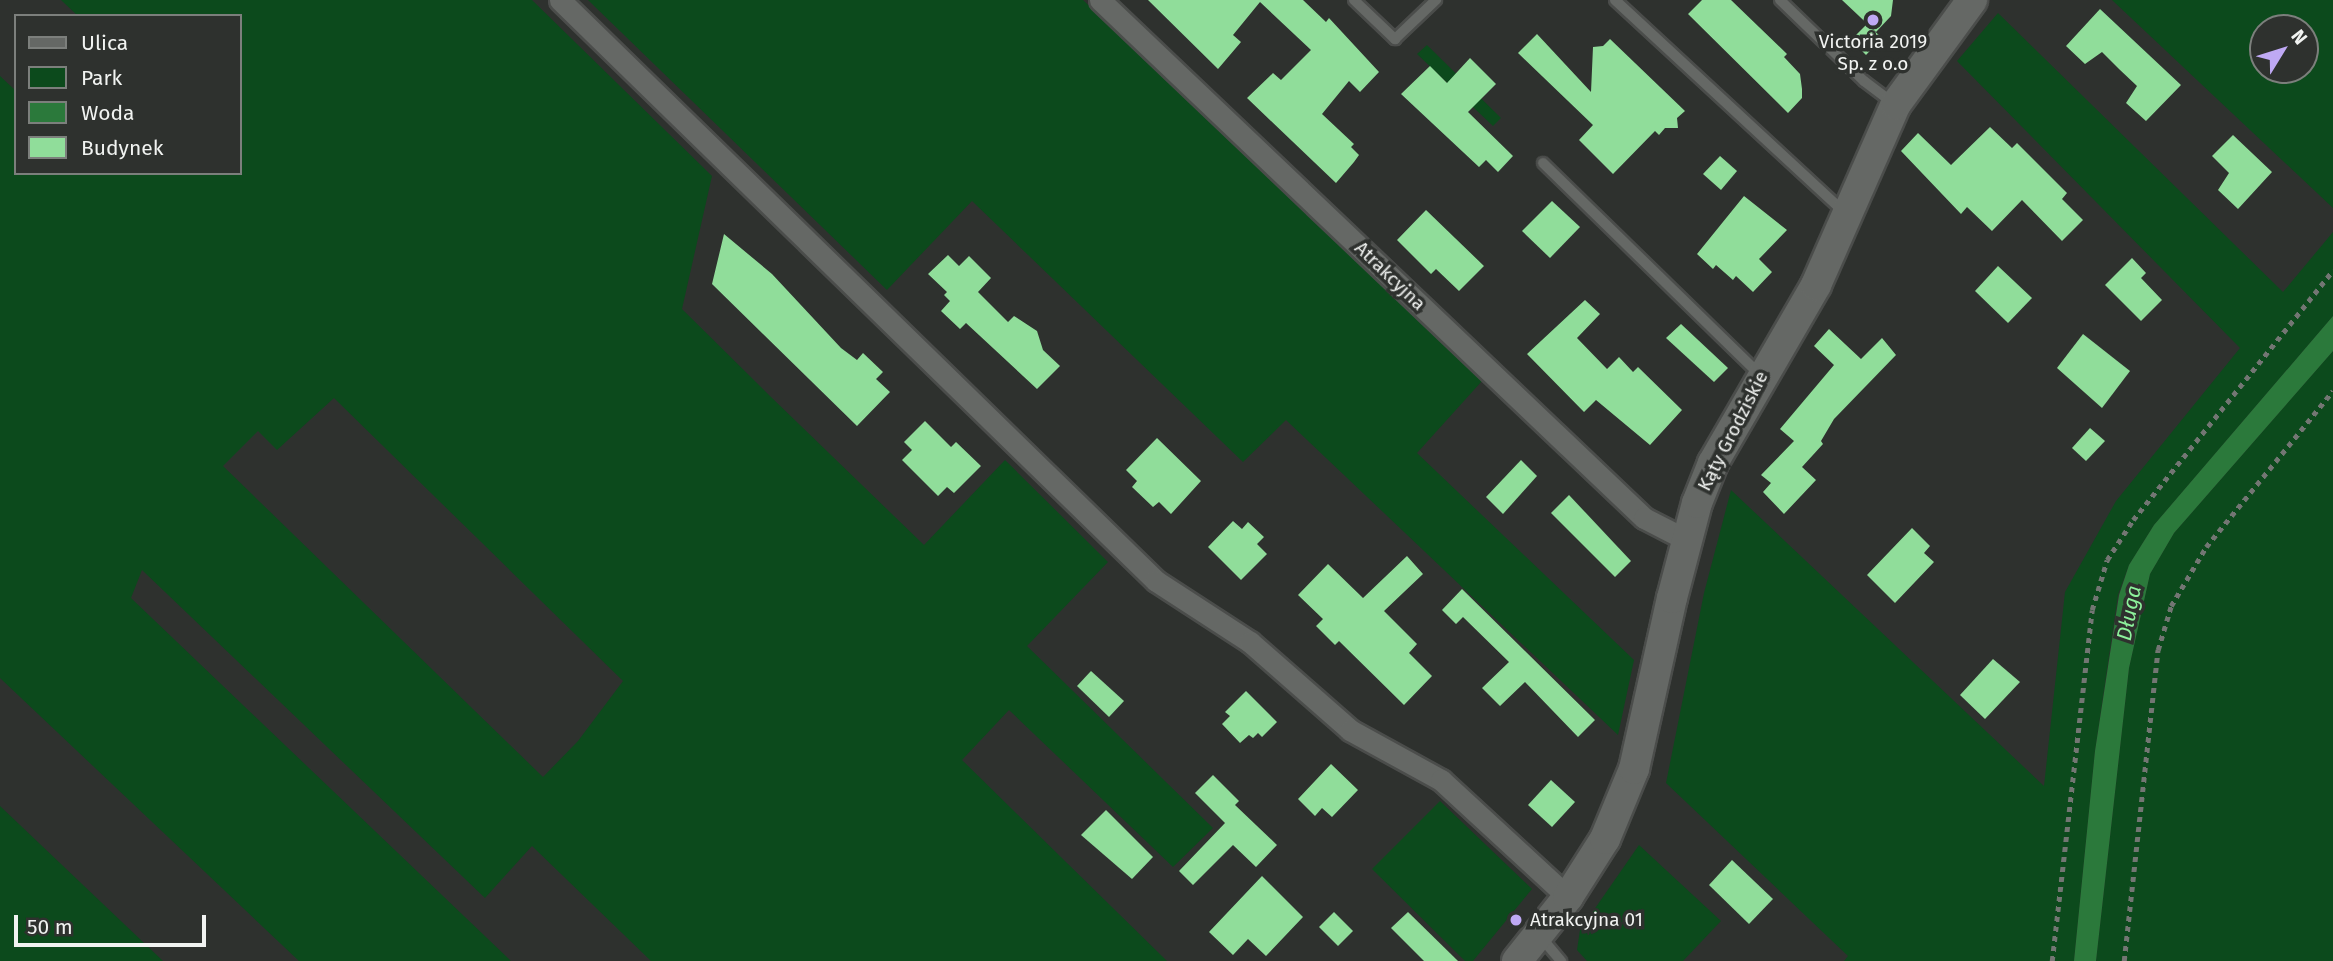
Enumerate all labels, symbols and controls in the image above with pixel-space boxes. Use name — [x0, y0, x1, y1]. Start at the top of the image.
marker: Victoria 2019 Sp. z o.o — [1865, 12, 1881, 28]
legend — [14, 14, 242, 175]
north arrow — [2249, 14, 2319, 84]
text: N — [2286, 25, 2312, 49]
text: Ulica — [81, 30, 128, 56]
place label: Victoria 2019 Sp. z o.o — [1819, 31, 1927, 75]
text: Park — [81, 65, 122, 91]
text: Woda — [81, 100, 134, 126]
text: Budynek — [81, 135, 163, 161]
street label: Atrakcyjna — [1350, 237, 1430, 315]
street label: Kąty Grodziskie — [1693, 367, 1773, 495]
water label: Długa — [2111, 583, 2147, 643]
scale bar — [18, 902, 210, 946]
place label: Atrakcyjna 01 — [1530, 909, 1643, 931]
marker: Atrakcyjna 01 — [1508, 912, 1524, 928]
text: 50 m — [27, 914, 73, 940]

